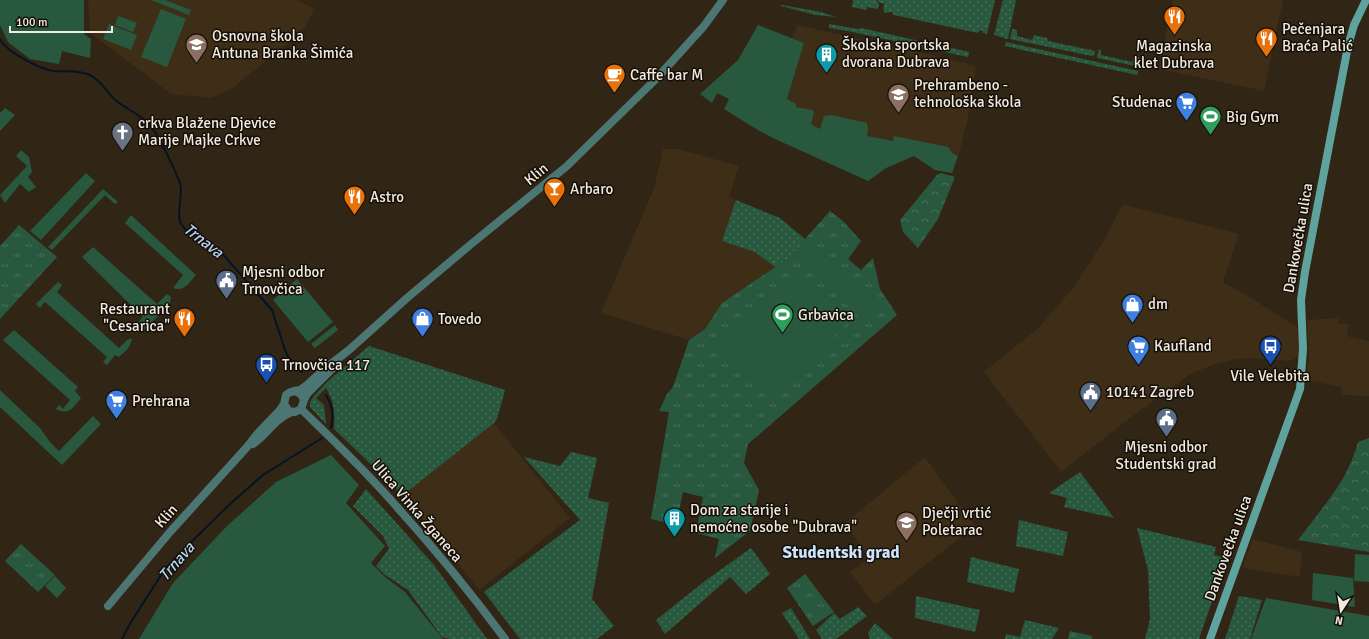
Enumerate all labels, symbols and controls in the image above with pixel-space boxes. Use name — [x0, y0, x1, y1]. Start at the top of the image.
restaurant icon: Magazinska klet Dubrava — [1161, 4, 1187, 37]
scale bar — [10, 8, 112, 34]
text: 100 m — [16, 15, 48, 30]
place label: Pečenjara Braća Palić — [1282, 20, 1353, 55]
restaurant icon: Pečenjara Braća Palić — [1253, 25, 1279, 58]
place label: Osnovna škola Antuna Branka Šimića — [212, 27, 353, 62]
school or university icon: Osnovna škola Antuna Branka Šimića — [184, 32, 210, 65]
place label: Školska sportska dvorana Dubrava — [842, 35, 950, 71]
place label: Magazinska klet Dubrava — [1134, 37, 1214, 72]
building icon: Školska sportska dvorana Dubrava — [813, 41, 839, 74]
cafe icon: Caffe bar M — [601, 62, 627, 95]
place label: Caffe bar M — [630, 66, 703, 84]
place label: Prehrambeno - tehnološka škola — [914, 76, 1021, 111]
school or university icon: Prehrambeno - tehnološka škola — [885, 81, 911, 114]
supermarket icon: Studenac — [1174, 89, 1200, 122]
place label: Studenac — [1112, 93, 1172, 111]
sports icon: Big Gym — [1198, 104, 1224, 137]
place label: Big Gym — [1226, 108, 1279, 126]
place label: crkva Blažene Djevice Marije Majke Crkve — [138, 114, 276, 149]
church icon: crkva Blažene Djevice Marije Majke Crkve — [109, 119, 135, 152]
street label: Klin — [520, 159, 552, 189]
bar icon: Arbaro — [542, 176, 568, 209]
place label: Arbaro — [570, 180, 613, 198]
street label: Dankovečka ulica — [1279, 182, 1317, 294]
restaurant icon: Astro — [341, 184, 367, 217]
place label: Astro — [370, 188, 404, 206]
water label: Trnava — [180, 219, 228, 263]
place label: Mjesni odbor Trnovčica — [242, 263, 325, 298]
public building icon: Mjesni odbor Trnovčica — [213, 268, 239, 301]
shop icon: dm — [1119, 291, 1145, 324]
place label: dm — [1148, 295, 1168, 313]
place label: Restaurant "Cesarica" — [100, 300, 170, 335]
sports icon: Grbavica — [770, 302, 796, 335]
restaurant icon: Restaurant "Cesarica" — [172, 305, 198, 338]
shop icon: Tovedo — [410, 306, 436, 339]
place label: Grbavica — [798, 306, 854, 324]
place label: Tovedo — [438, 310, 482, 328]
supermarket icon: Kaufland — [1125, 333, 1151, 366]
bus stop icon: Vile Velebita — [1257, 334, 1283, 367]
place label: Kaufland — [1154, 337, 1212, 355]
bus stop icon: Trnovčica 117 — [254, 352, 280, 385]
place label: Trnovčica 117 — [282, 356, 370, 374]
place label: Vile Velebita — [1230, 367, 1310, 385]
public building icon: 10141 Zagreb — [1077, 379, 1103, 412]
place label: 10141 Zagreb — [1106, 383, 1194, 401]
supermarket icon: Prehrana — [104, 388, 130, 421]
place label: Prehrana — [132, 392, 190, 410]
public building icon: Mjesni odbor Studentski grad — [1153, 405, 1179, 438]
place label: Mjesni odbor Studentski grad — [1116, 438, 1216, 473]
street label: Ulica Vinka Žganeca — [368, 456, 466, 566]
street label: Dankovečka ulica — [1201, 493, 1255, 603]
street label: Klin — [151, 500, 181, 532]
place label: Dom za starije i nemoćne osobe "Dubrava" — [690, 501, 857, 536]
place label: Dječji vrtić Poletarac — [922, 504, 991, 539]
building icon: Dom za starije i nemoćne osobe "Dubrava" — [662, 506, 688, 539]
school or university icon: Dječji vrtić Poletarac — [894, 509, 920, 542]
water label: Trnava — [154, 537, 200, 585]
district label: Studentski grad — [782, 542, 900, 563]
north arrow — [1321, 591, 1361, 631]
text: N — [1334, 613, 1344, 627]

